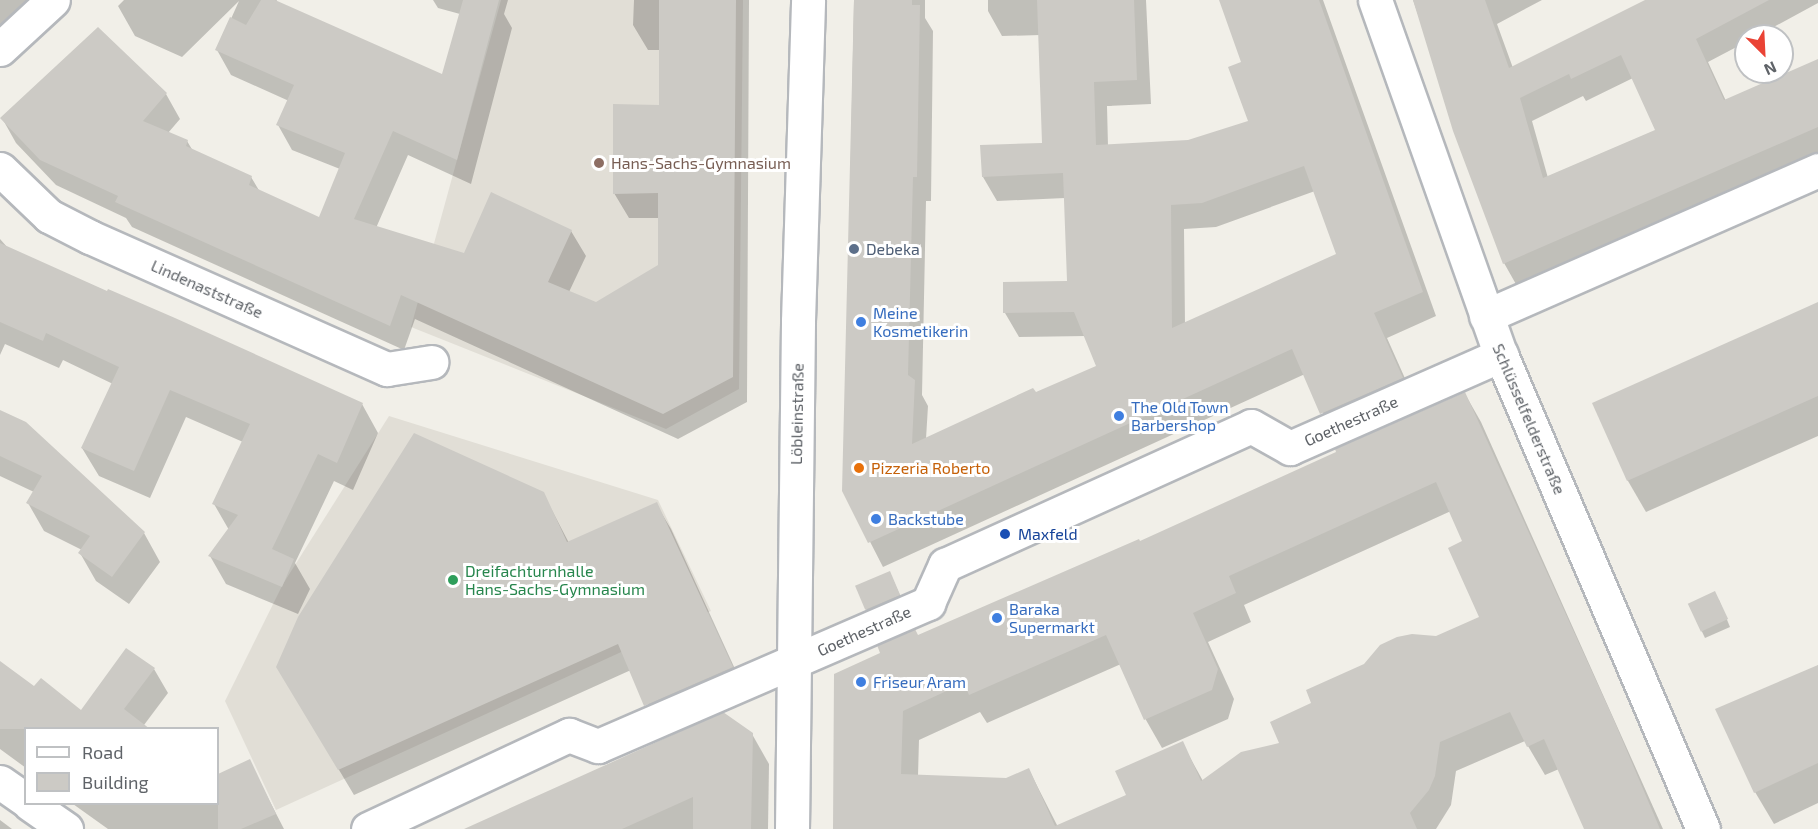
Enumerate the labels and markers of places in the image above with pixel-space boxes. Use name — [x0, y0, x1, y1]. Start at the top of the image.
place label: Hans-Sachs-Gymnasium — [611, 153, 791, 173]
marker: Hans-Sachs-Gymnasium — [592, 156, 606, 170]
place label: Debeka — [866, 239, 920, 259]
marker: Debeka — [847, 242, 861, 256]
place label: Meine Kosmetikerin — [873, 303, 968, 341]
marker: Meine Kosmetikerin — [854, 315, 868, 329]
place label: The Old Town Barbershop — [1131, 397, 1229, 435]
marker: The Old Town Barbershop — [1112, 409, 1126, 423]
place label: Pizzeria Roberto — [871, 458, 990, 478]
marker: Pizzeria Roberto — [852, 461, 866, 475]
place label: Backstube — [888, 509, 964, 529]
marker: Backstube — [869, 512, 883, 526]
place label: Maxfeld — [1018, 524, 1078, 544]
marker: Maxfeld — [996, 525, 1014, 543]
place label: Dreifachturnhalle Hans-Sachs-Gymnasium — [465, 561, 645, 599]
marker: Dreifachturnhalle Hans-Sachs-Gymnasium — [446, 573, 460, 587]
place label: Baraka Supermarkt — [1009, 599, 1095, 637]
marker: Baraka Supermarkt — [990, 611, 1004, 625]
place label: Friseur Aram — [873, 672, 967, 692]
marker: Friseur Aram — [854, 675, 868, 689]

